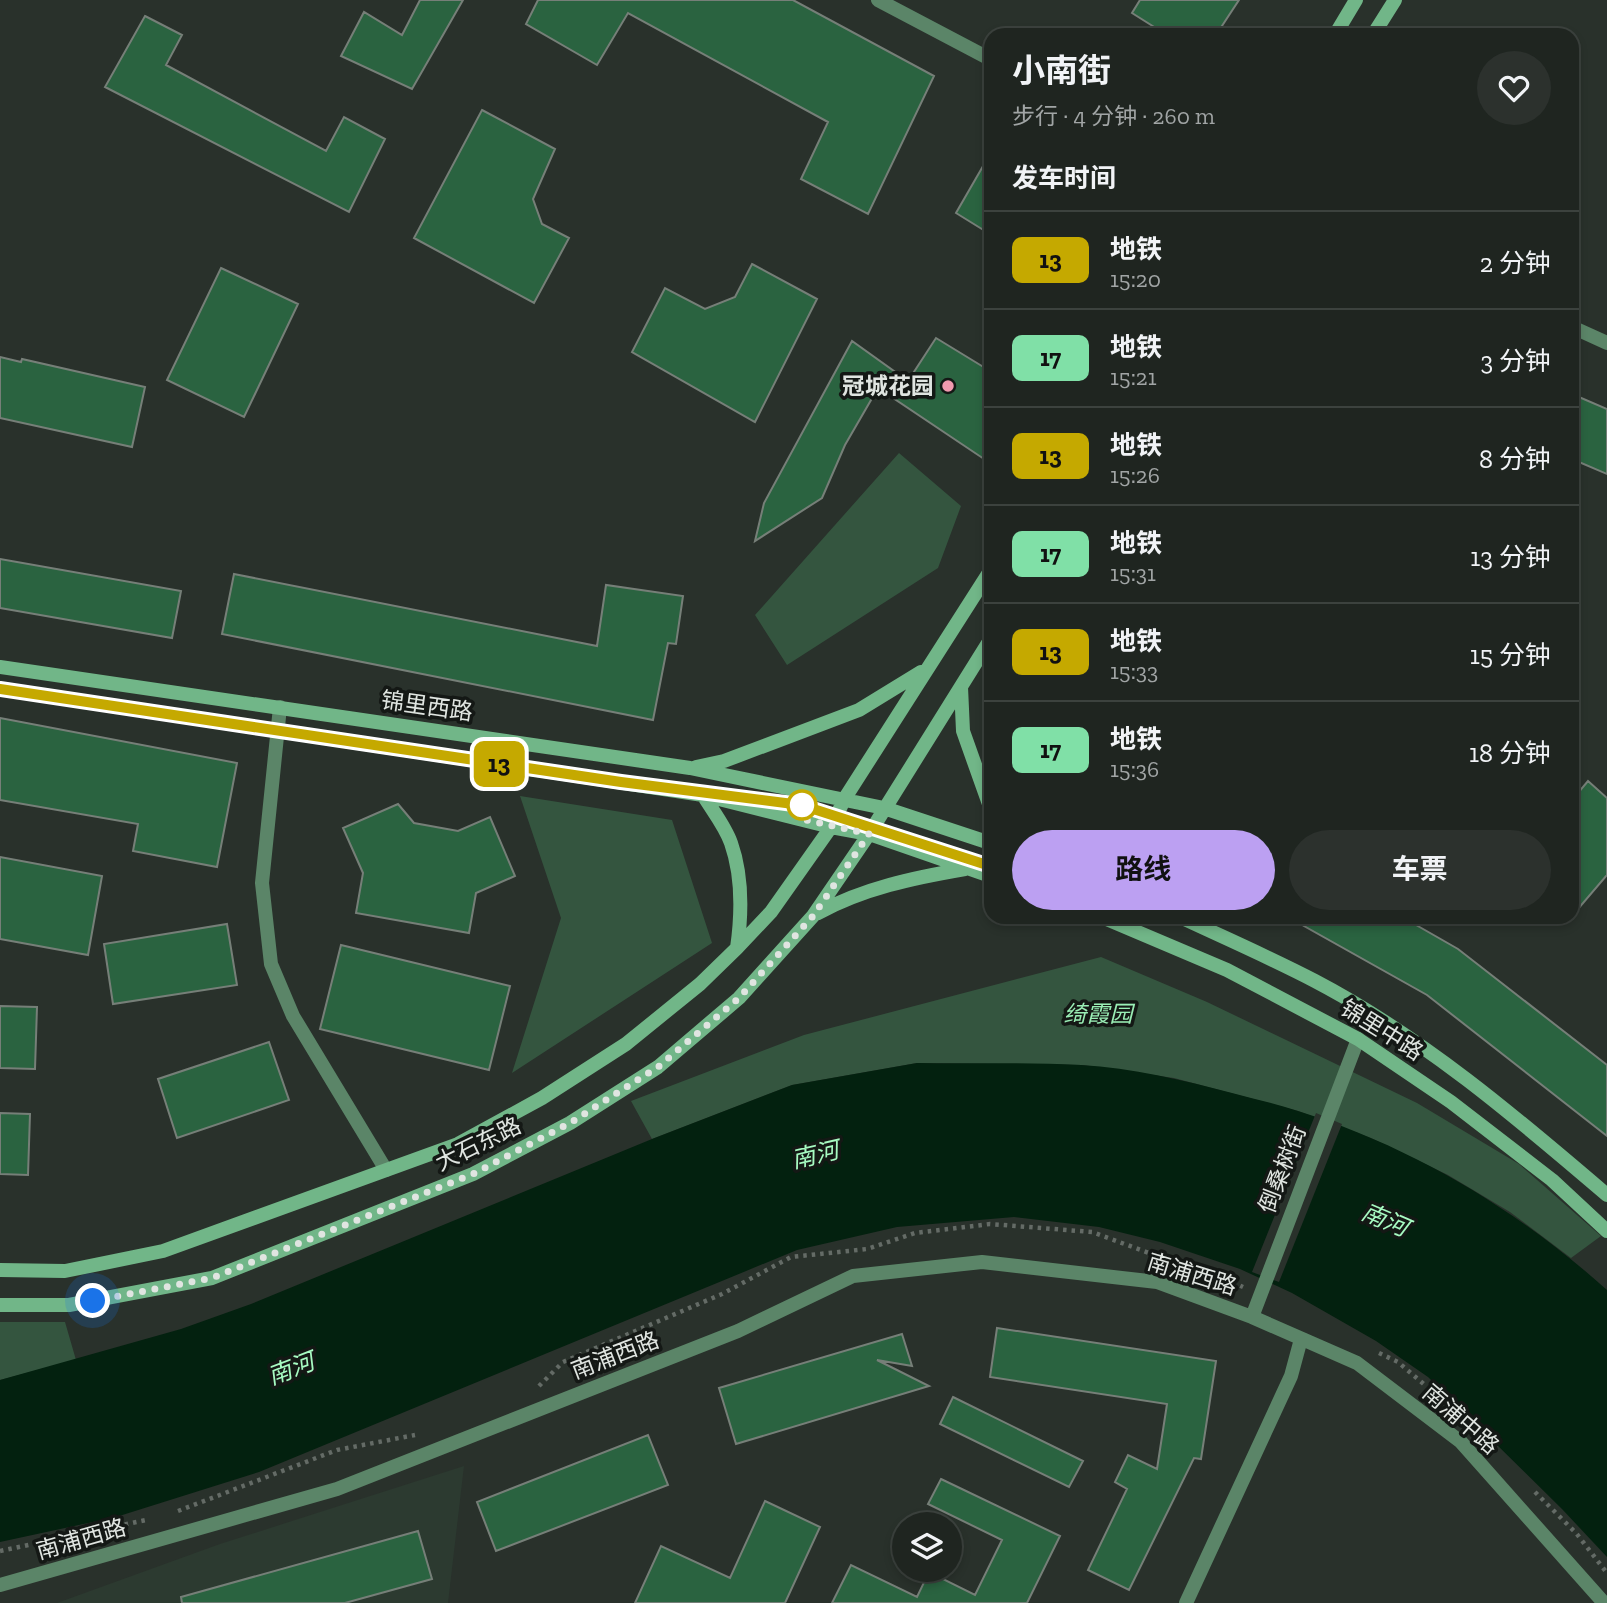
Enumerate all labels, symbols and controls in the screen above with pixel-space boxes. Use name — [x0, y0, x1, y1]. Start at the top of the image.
text: 小南街 — [1012, 51, 1111, 90]
button: heart — [1477, 51, 1551, 125]
text: 步行 · 4 分钟 · 260 m — [1012, 102, 1215, 130]
text: 发车时间 — [1012, 162, 1116, 194]
text: 地铁 — [1110, 233, 1162, 265]
text: 13 — [1039, 245, 1062, 274]
text: 2 分钟 — [1480, 247, 1551, 279]
text: 15:20 — [1110, 265, 1161, 293]
text: 地铁 — [1110, 331, 1162, 363]
text: 17 — [1040, 343, 1061, 372]
text: 3 分钟 — [1480, 345, 1551, 377]
text: 15:21 — [1110, 363, 1156, 391]
place label: 冠城花园 — [842, 372, 934, 400]
marker: 冠城花园 — [940, 378, 956, 394]
text: 地铁 — [1110, 429, 1162, 461]
text: 13 — [1039, 441, 1062, 470]
text: 8 分钟 — [1479, 443, 1551, 475]
text: 15:26 — [1110, 461, 1160, 489]
text: 地铁 — [1110, 527, 1162, 559]
text: 17 — [1040, 539, 1061, 568]
text: 13 分钟 — [1470, 541, 1551, 573]
text: 15:31 — [1110, 559, 1156, 587]
text: 地铁 — [1110, 625, 1162, 657]
text: 13 — [1039, 637, 1062, 666]
text: 15 分钟 — [1470, 639, 1551, 671]
text: 15:33 — [1110, 657, 1158, 685]
street label: 锦里西路 — [379, 686, 475, 726]
text: 地铁 — [1110, 723, 1162, 755]
text: 17 — [1040, 735, 1061, 764]
text: 18 分钟 — [1469, 737, 1551, 769]
line badge: 13 — [468, 741, 530, 787]
text: 13 — [488, 749, 510, 778]
text: 15:36 — [1110, 755, 1159, 783]
unlabelled marker — [787, 790, 817, 820]
button: 路线 — [1012, 830, 1275, 910]
button: 车票 — [1289, 830, 1551, 910]
street label: 锦里中路 — [1336, 994, 1428, 1066]
park label: 绮霞园 — [1064, 1000, 1136, 1028]
street label: 大石东路 — [431, 1111, 525, 1177]
street label: 倒桑树街 — [1252, 1121, 1312, 1217]
water label: 南河 — [788, 1134, 845, 1174]
water label: 南河 — [1357, 1197, 1417, 1244]
street label: 南浦西路 — [1144, 1247, 1240, 1301]
your location — [75, 1283, 110, 1318]
street label: 南浦西路 — [567, 1325, 663, 1385]
water label: 南河 — [263, 1345, 322, 1391]
street label: 南浦中路 — [1417, 1378, 1505, 1460]
map controls — [892, 1512, 962, 1582]
button: layers — [892, 1512, 962, 1582]
street label: 南浦西路 — [33, 1513, 129, 1565]

